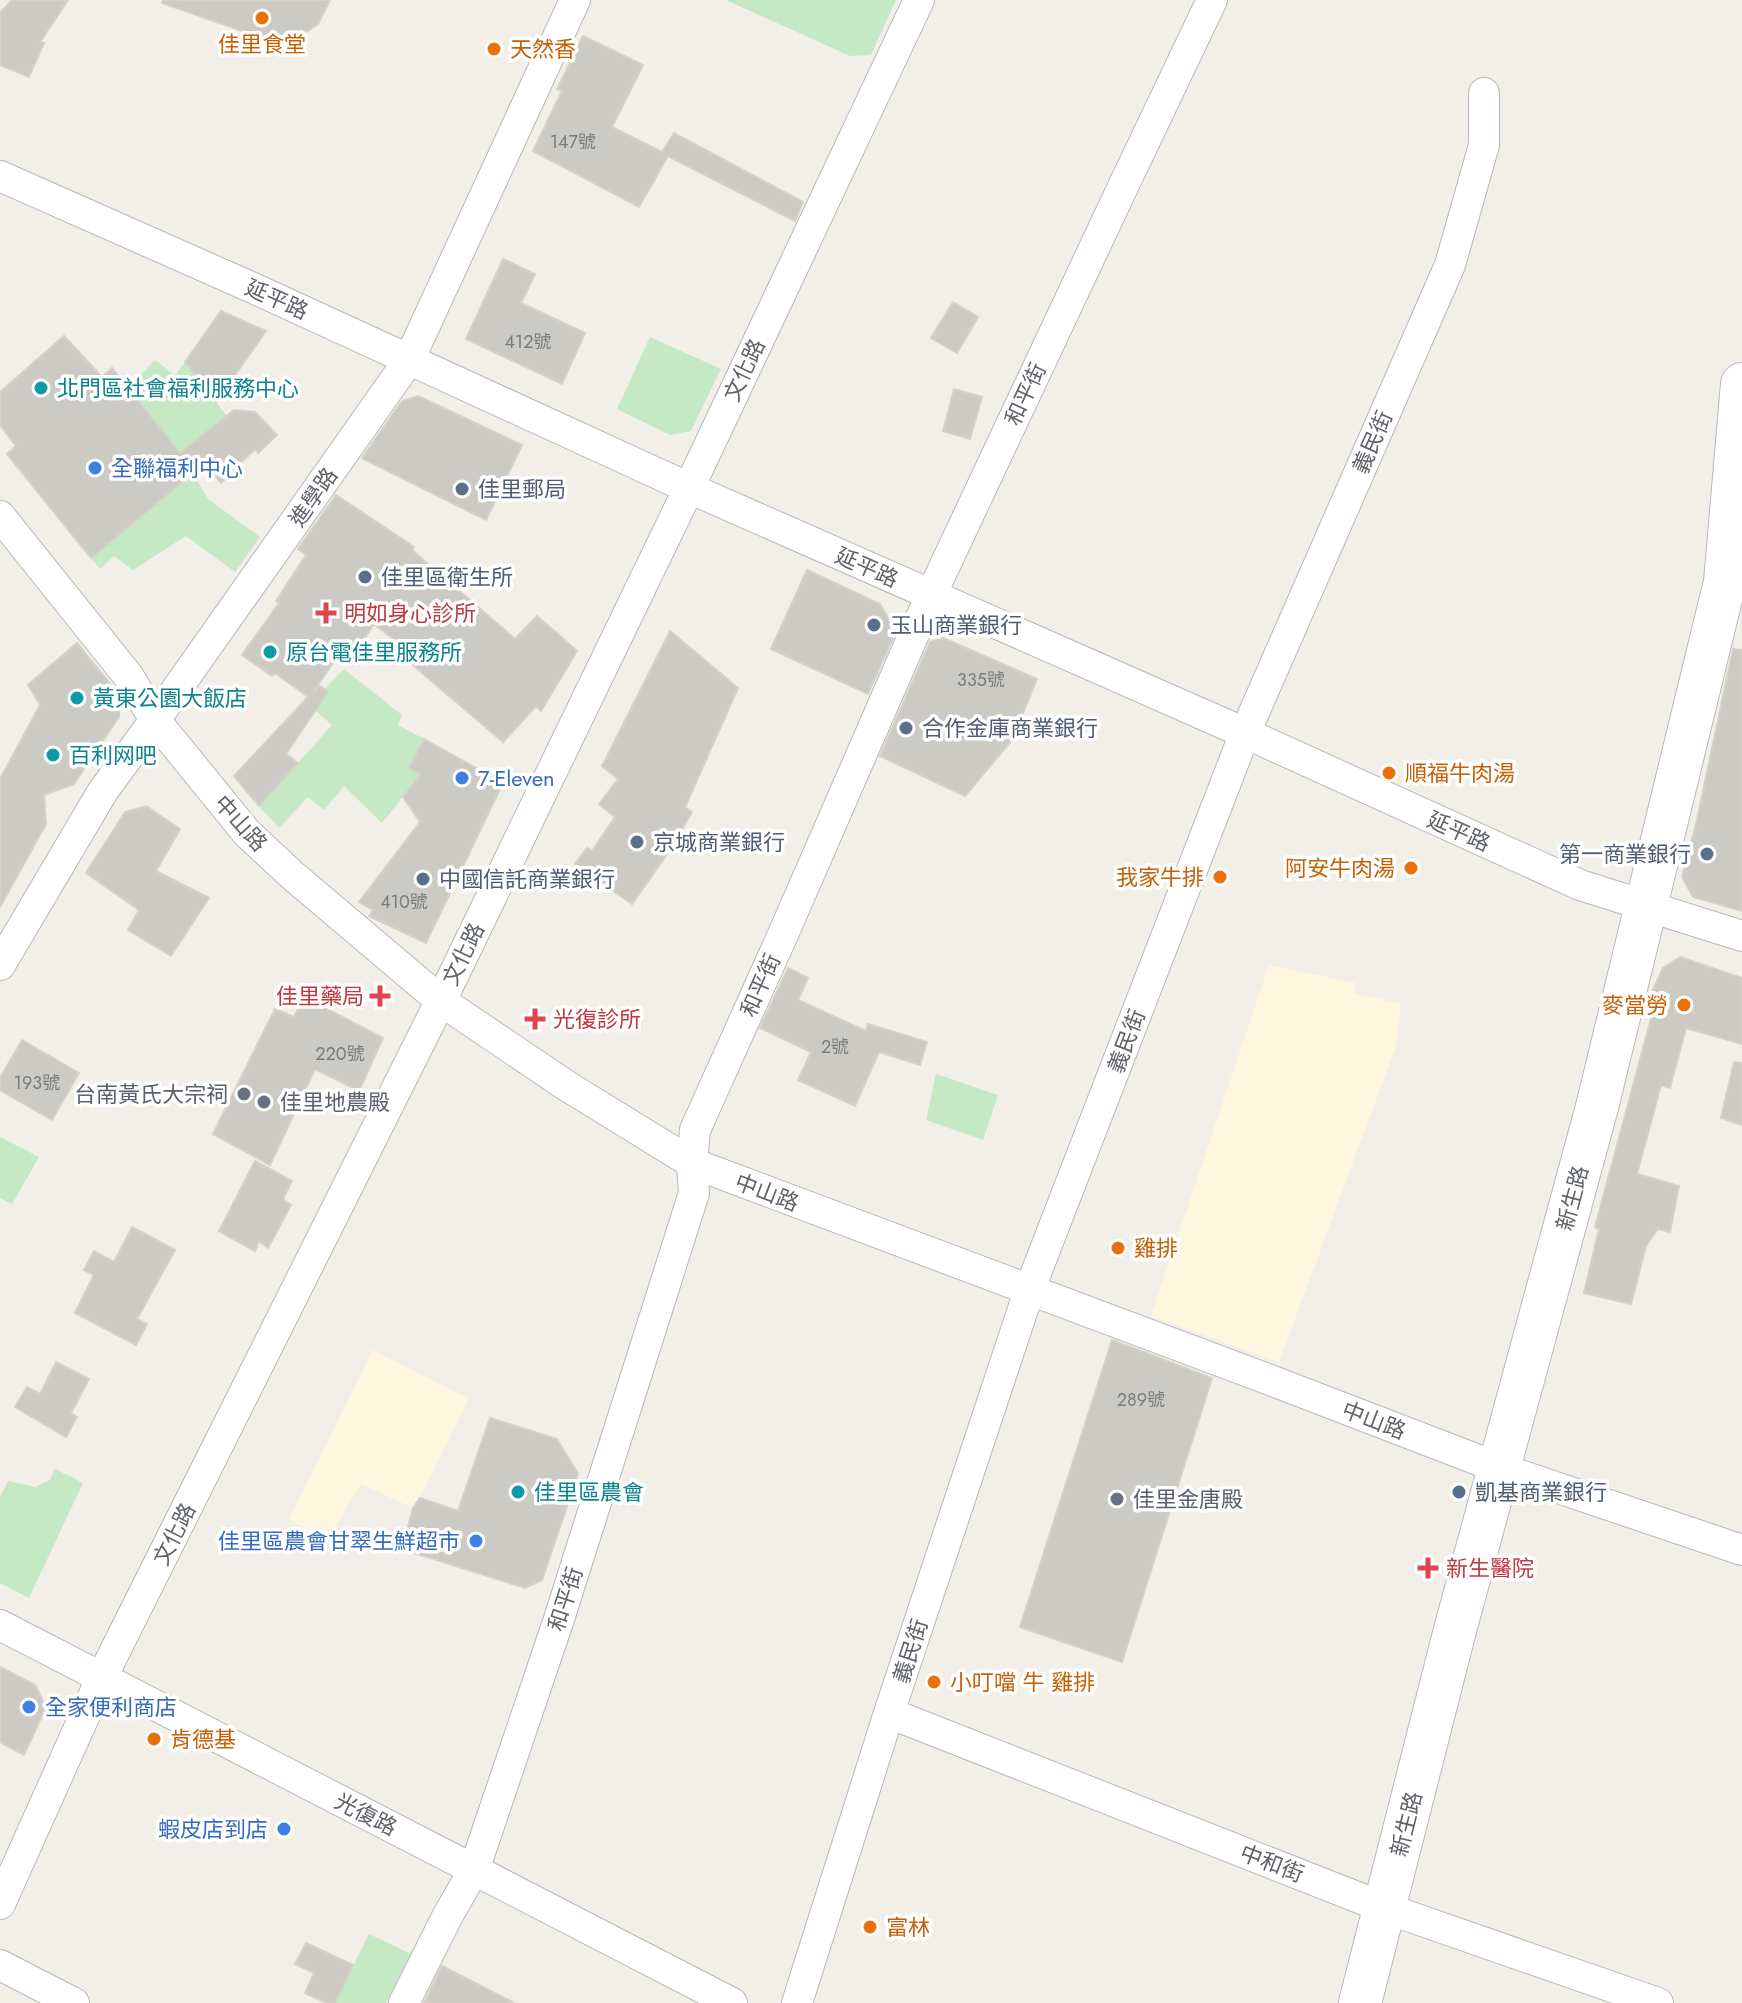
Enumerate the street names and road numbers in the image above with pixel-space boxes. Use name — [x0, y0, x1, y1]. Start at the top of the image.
street label: 延平路 — [240, 271, 314, 327]
street label: 文化路 — [716, 333, 772, 407]
street label: 和平街 — [997, 357, 1053, 431]
street label: 義民街 — [1344, 405, 1400, 479]
street label: 進學路 — [281, 461, 345, 533]
street label: 延平路 — [830, 539, 904, 595]
street label: 中山路 — [207, 788, 275, 858]
street label: 延平路 — [1422, 803, 1496, 859]
street label: 文化路 — [434, 917, 492, 991]
street label: 和平街 — [732, 948, 788, 1022]
street label: 義民街 — [1099, 1004, 1153, 1078]
street label: 新生路 — [1548, 1162, 1596, 1234]
street label: 中山路 — [730, 1165, 804, 1219]
street label: 中山路 — [1337, 1393, 1411, 1447]
street label: 文化路 — [145, 1497, 203, 1571]
street label: 和平街 — [540, 1563, 590, 1635]
street label: 義民街 — [885, 1615, 935, 1687]
street label: 光復路 — [329, 1785, 403, 1843]
street label: 新生路 — [1382, 1788, 1430, 1860]
street label: 中和街 — [1235, 1836, 1309, 1890]

